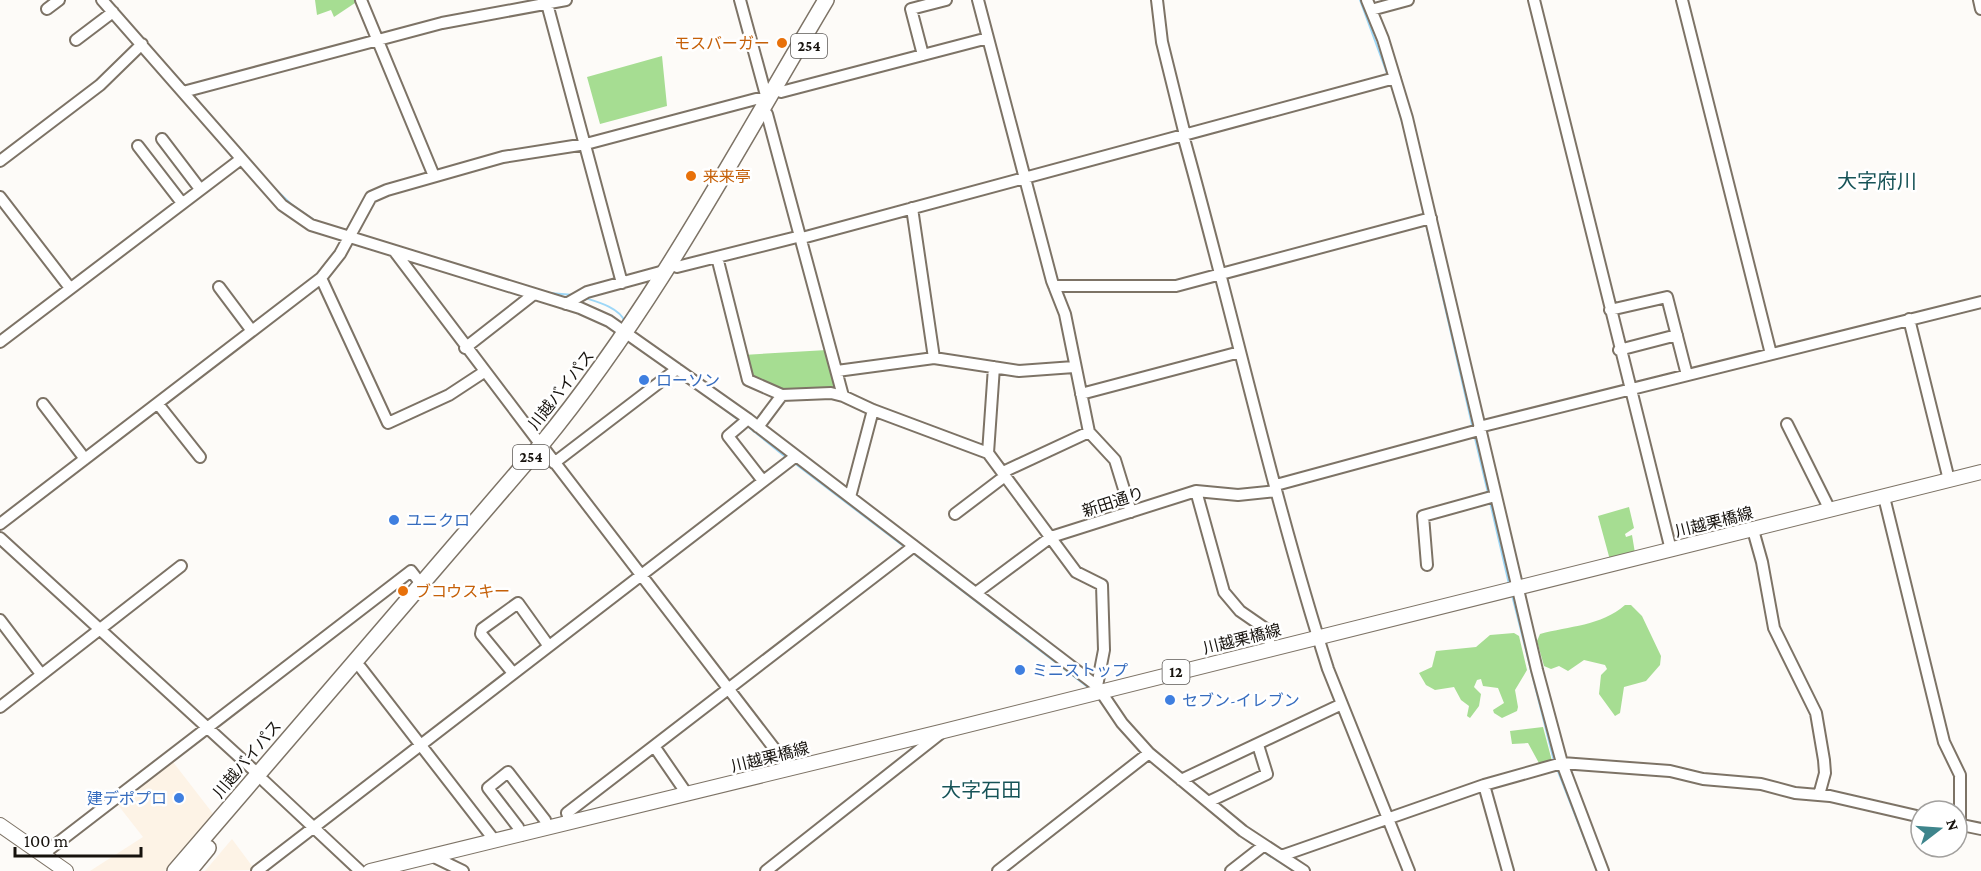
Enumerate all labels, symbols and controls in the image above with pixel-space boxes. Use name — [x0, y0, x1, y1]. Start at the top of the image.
road number: 254 — [791, 34, 827, 58]
place label: モスバーガー — [674, 35, 770, 52]
marker: モスバーガー — [775, 36, 789, 50]
place label: 来来亭 — [703, 168, 751, 185]
marker: 来来亭 — [684, 169, 698, 183]
district label: 大字府川 — [1837, 170, 1917, 192]
street label: 川越バイパス — [525, 347, 597, 433]
place label: ローソン — [656, 372, 720, 389]
marker: ローソン — [637, 373, 651, 387]
road number: 254 — [513, 445, 549, 469]
street label: 新田通り — [1080, 484, 1146, 520]
street label: 川越栗橋線 — [1673, 504, 1755, 540]
place label: ユニクロ — [406, 512, 470, 529]
marker: ユニクロ — [387, 513, 401, 527]
place label: ブコウスキー — [415, 583, 510, 600]
marker: ブコウスキー — [396, 584, 410, 598]
street label: 川越栗橋線 — [1201, 621, 1283, 657]
road number: 12 — [1162, 660, 1190, 684]
place label: ミニストップ — [1032, 662, 1128, 679]
marker: ミニストップ — [1013, 663, 1027, 677]
place label: セブン-イレブン — [1182, 692, 1300, 709]
marker: セブン-イレブン — [1163, 693, 1177, 707]
street label: 川越バイパス — [210, 717, 284, 801]
street label: 川越栗橋線 — [729, 739, 811, 775]
district label: 大字石田 — [941, 779, 1021, 801]
place label: 建デポプロ — [87, 790, 167, 807]
marker: 建デポプロ — [172, 791, 186, 805]
north arrow — [1909, 799, 1969, 859]
text: N — [1943, 817, 1963, 833]
scale bar — [15, 820, 141, 858]
text: 100 m — [24, 831, 69, 851]

